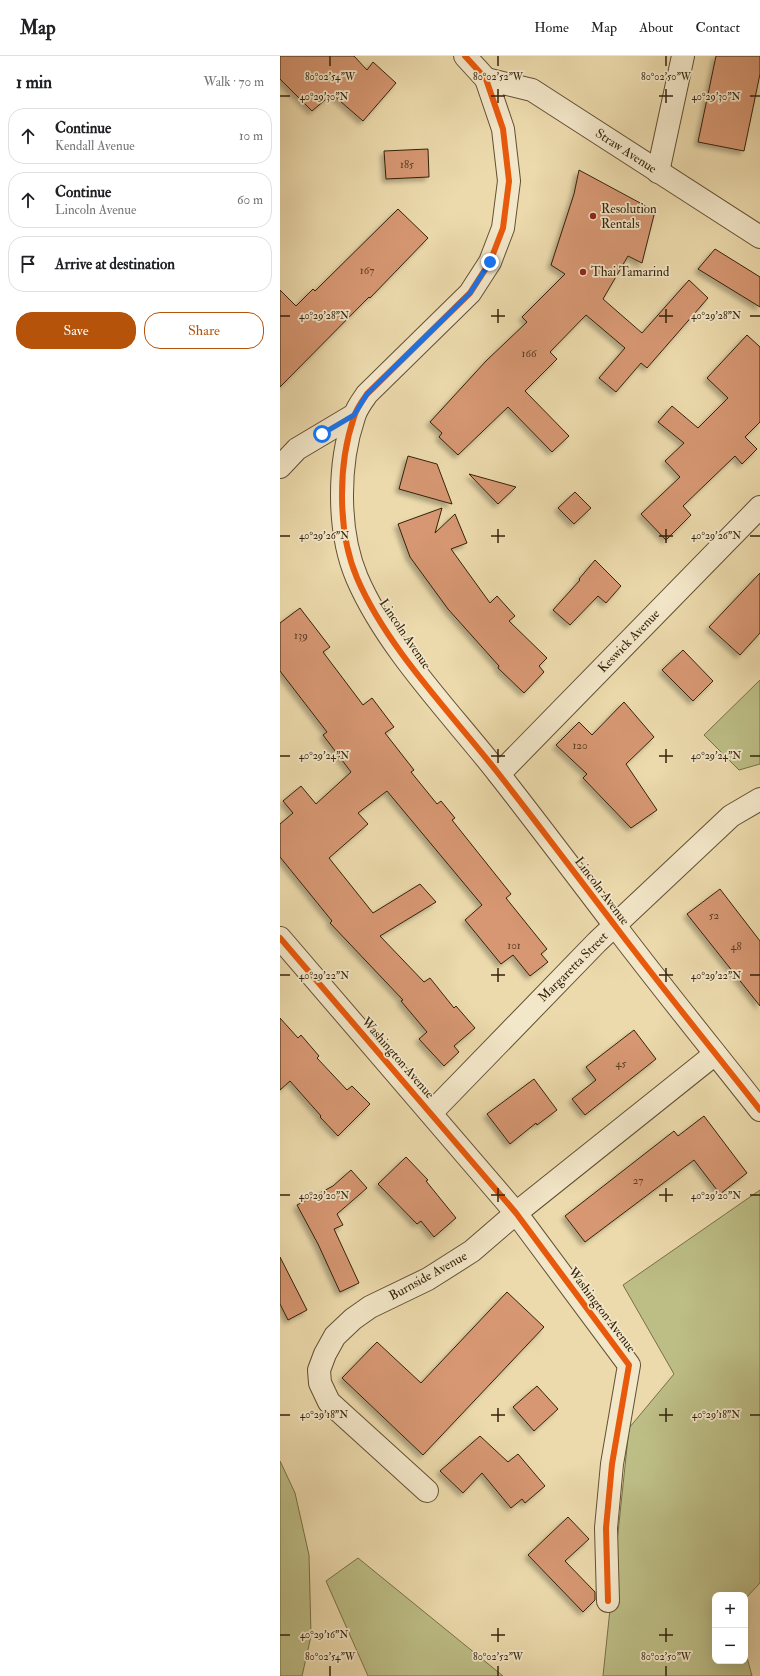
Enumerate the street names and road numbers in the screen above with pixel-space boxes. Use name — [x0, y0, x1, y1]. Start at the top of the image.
street label: Straw Avenue — [592, 125, 660, 177]
street label: Lincoln Avenue — [376, 596, 435, 673]
street label: Keswick Avenue — [595, 606, 664, 676]
street label: Lincoln Avenue — [571, 854, 633, 929]
street label: Margaretta Street — [535, 929, 611, 1005]
street label: Washington Avenue — [358, 1013, 438, 1102]
street label: Burnside Avenue — [386, 1248, 470, 1304]
street label: Washington Avenue — [564, 1263, 640, 1356]

